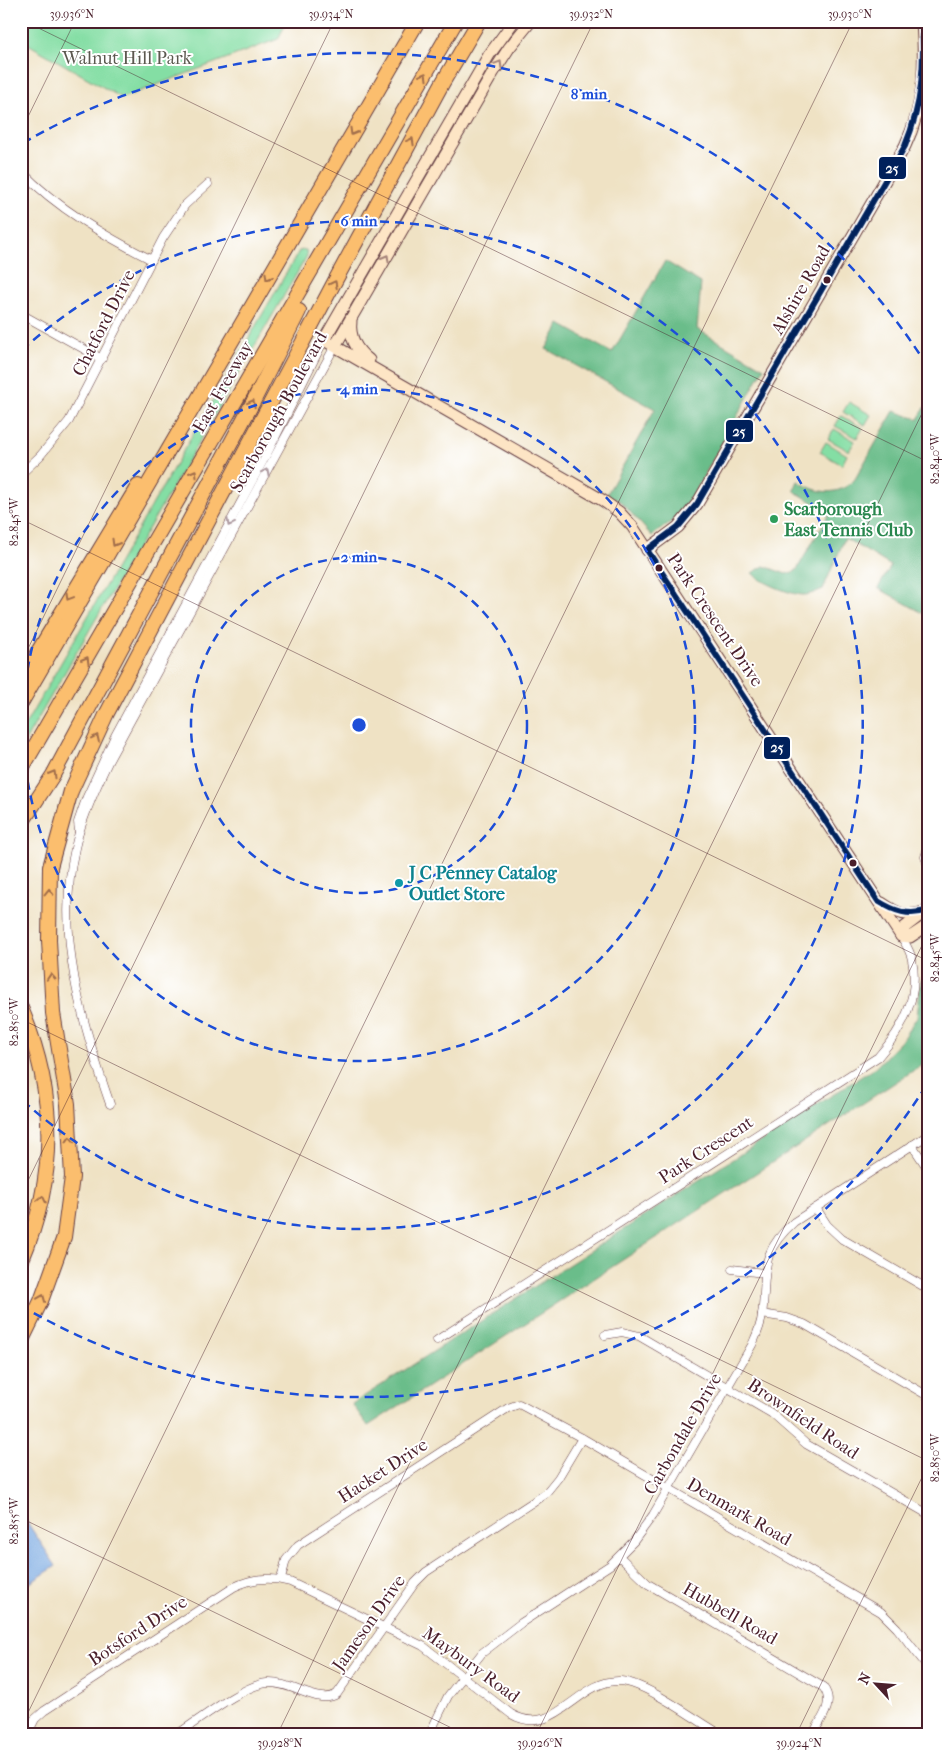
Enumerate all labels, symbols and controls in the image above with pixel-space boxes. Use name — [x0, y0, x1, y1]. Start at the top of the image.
text: 39.936°N — [50, 7, 94, 21]
text: 39.934°N — [308, 7, 354, 21]
text: 39.932°N — [569, 7, 613, 21]
text: 39.930°N — [828, 7, 872, 21]
park label: Walnut Hill Park — [61, 48, 193, 69]
one-way arrow — [492, 61, 502, 70]
one-way arrow — [418, 72, 428, 81]
text: 8 min — [571, 85, 607, 103]
one-way arrow — [349, 127, 359, 136]
one-way arrow — [404, 137, 414, 146]
line badge: 25 — [878, 156, 907, 180]
text: 25 — [885, 160, 899, 177]
text: 6 min — [341, 212, 378, 230]
street label: Alshire Road — [767, 242, 835, 339]
one-way arrow — [380, 255, 390, 264]
street label: Chatford Drive — [68, 266, 140, 380]
one-way arrow — [264, 272, 274, 281]
unlabelled marker — [822, 275, 832, 285]
one-way arrow — [328, 280, 338, 289]
street label: Scarborough Boulevard — [226, 328, 332, 496]
street label: East Freeway — [188, 336, 258, 436]
text: 4 min — [339, 380, 378, 398]
one-way arrow — [246, 399, 256, 408]
line badge: 25 — [725, 419, 754, 443]
text: 25 — [732, 423, 746, 440]
text: 82.840°W — [928, 433, 942, 484]
one-way arrow — [260, 468, 270, 477]
one-way arrow — [188, 470, 198, 479]
text: 82.845°W — [7, 496, 21, 546]
place label: Scarborough East Tennis Club — [784, 499, 914, 541]
marker: Scarborough East Tennis Club — [768, 513, 780, 525]
one-way arrow — [226, 518, 236, 527]
one-way arrow — [112, 538, 122, 547]
text: 2 min — [341, 548, 378, 566]
street label: Park Crescent Drive — [663, 549, 767, 691]
unlabelled marker — [654, 563, 664, 573]
one-way arrow — [66, 592, 76, 601]
one-way arrow — [80, 657, 90, 666]
centre of rings — [350, 716, 368, 734]
one-way arrow — [89, 734, 100, 743]
line badge: 25 — [763, 736, 791, 760]
text: 25 — [770, 739, 784, 756]
one-way arrow — [46, 771, 56, 780]
unlabelled marker — [848, 858, 858, 868]
place label: J C Penney Catalog Outlet Store — [407, 863, 558, 905]
marker: J C Penney Catalog Outlet Store — [393, 877, 405, 889]
one-way arrow — [44, 888, 54, 896]
text: 82.845°W — [928, 932, 942, 982]
one-way arrow — [45, 972, 56, 980]
text: 82.850°W — [7, 997, 21, 1046]
street label: Park Crescent — [655, 1111, 758, 1188]
one-way arrow — [64, 1135, 75, 1143]
one-way arrow — [36, 1195, 47, 1204]
one-way arrow — [36, 1294, 46, 1303]
street label: Carbondale Drive — [640, 1370, 726, 1498]
street label: Brownfield Road — [744, 1374, 863, 1464]
text: 82.850°W — [928, 1433, 942, 1482]
street label: Hacket Drive — [334, 1434, 432, 1508]
street label: Denmark Road — [683, 1474, 795, 1550]
text: 82.855°W — [7, 1496, 21, 1545]
street label: Jameson Drive — [327, 1571, 410, 1677]
street label: Hubbell Road — [679, 1578, 781, 1650]
street label: Botsford Drive — [85, 1591, 191, 1671]
street label: Maybury Road — [418, 1623, 524, 1707]
north arrow — [852, 1658, 902, 1708]
text: N — [855, 1670, 875, 1687]
text: 39.928°N — [257, 1736, 303, 1750]
text: 39.926°N — [517, 1736, 563, 1750]
text: 39.924°N — [776, 1736, 822, 1750]

